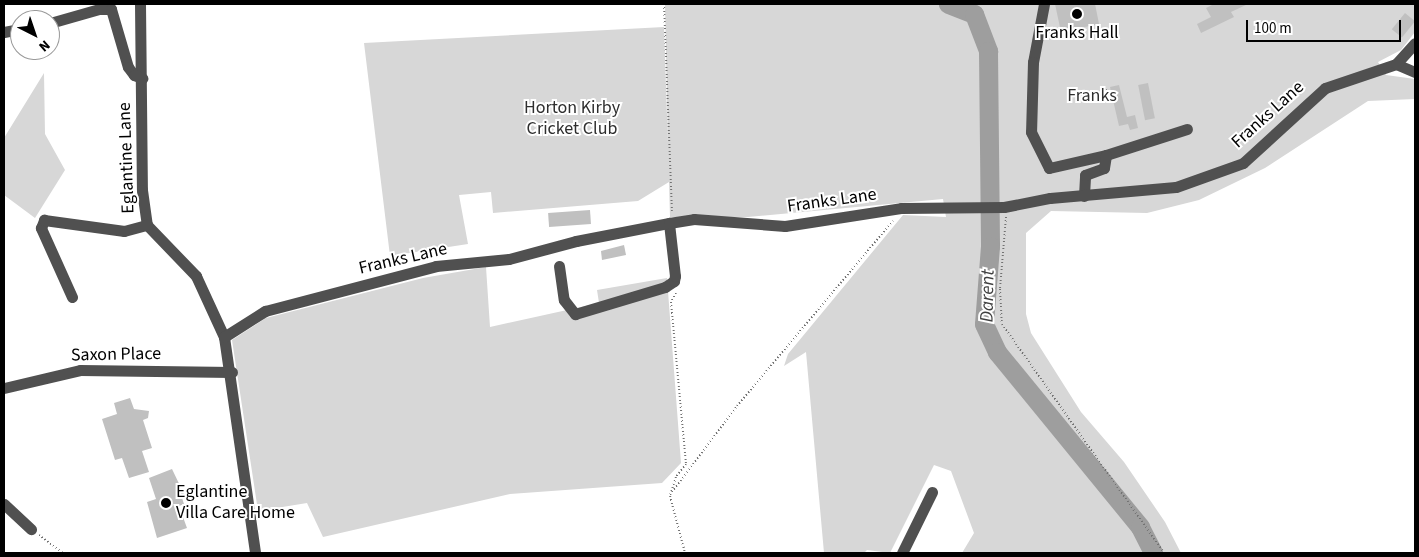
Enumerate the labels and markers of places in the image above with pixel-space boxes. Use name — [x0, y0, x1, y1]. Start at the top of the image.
marker: Franks Hall — [1071, 8, 1083, 20]
place label: Franks Hall — [1035, 22, 1119, 44]
place label: Eglantine Villa Care Home — [176, 482, 295, 524]
marker: Eglantine Villa Care Home — [160, 497, 172, 509]

